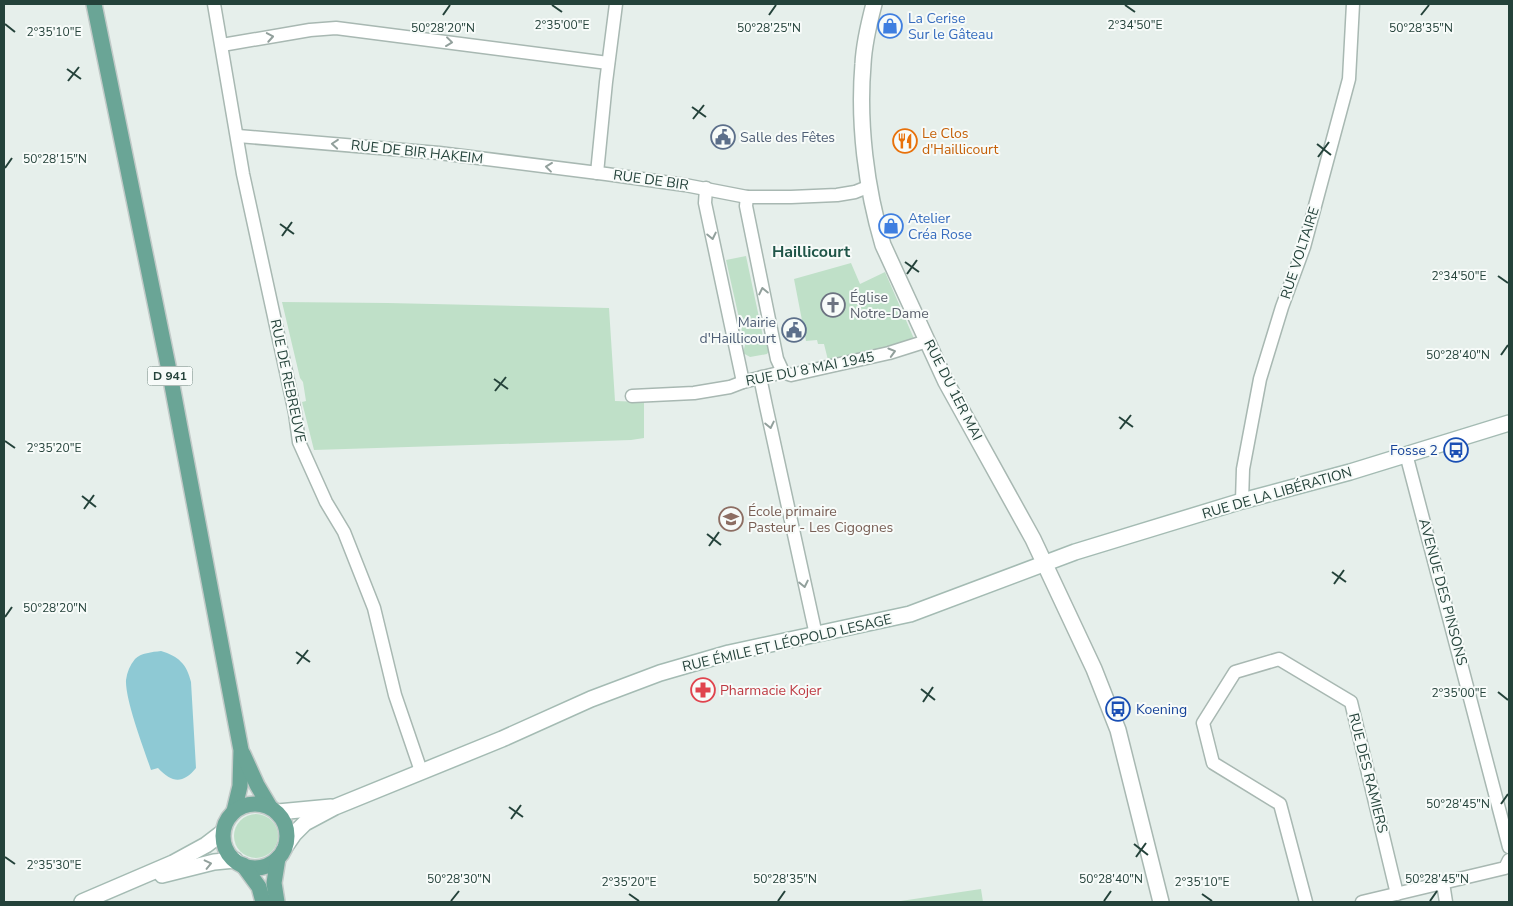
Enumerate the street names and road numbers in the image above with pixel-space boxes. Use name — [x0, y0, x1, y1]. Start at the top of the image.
street label: RUE DE BIR HAKEIM — [350, 136, 484, 168]
street label: RUE DE BIR — [612, 165, 690, 195]
street label: RUE VOLTAIRE — [1276, 204, 1324, 302]
street label: RUE DE REBREUVE — [266, 317, 310, 445]
street label: RUE DU 1ER MAI — [919, 336, 987, 444]
street label: RUE DU 8 MAI 1945 — [744, 347, 876, 391]
road number: D 941 — [148, 366, 192, 386]
street label: RUE DE LA LIBÉRATION — [1200, 463, 1354, 523]
street label: AVENUE DES PINSONS — [1414, 516, 1472, 668]
street label: RUE ÉMILE ET LÉOPOLD LESAGE — [680, 610, 894, 676]
street label: RUE DES RAMIERS — [1344, 711, 1392, 835]

